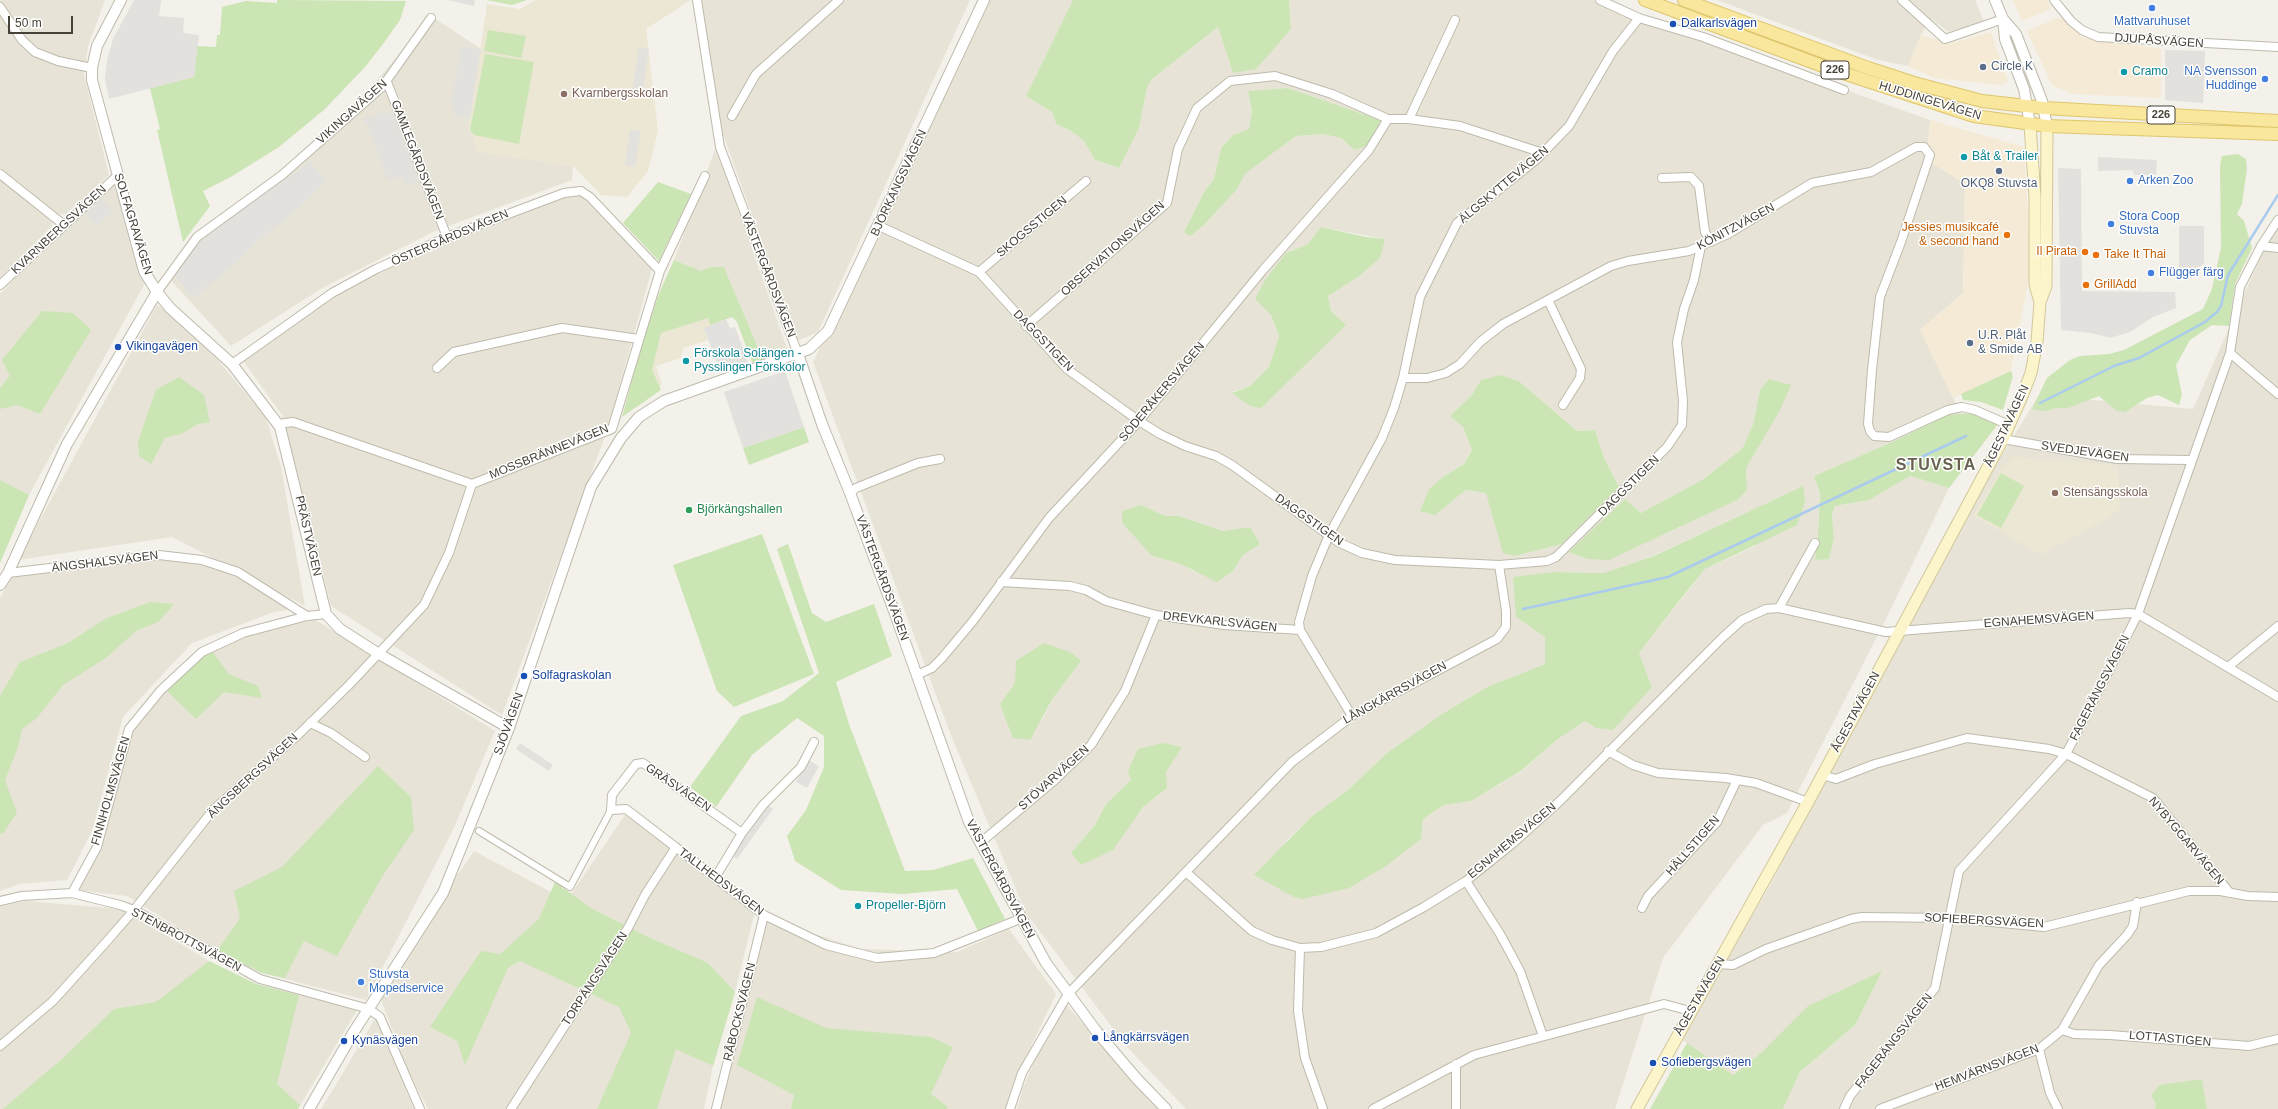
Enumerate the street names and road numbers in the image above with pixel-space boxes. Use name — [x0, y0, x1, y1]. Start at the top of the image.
street label: DJUPÅSVÄGEN — [2114, 31, 2204, 51]
road number: 226 — [1821, 61, 1849, 79]
street label: VIKINGAVÄGEN — [314, 77, 390, 147]
street label: HUDDINGEVÄGEN — [1877, 79, 1983, 123]
street label: GAMLEGÅRDSVÄGEN — [388, 98, 446, 222]
road number: 226 — [2147, 106, 2175, 124]
street label: BJÖRKÄNGSVÄGEN — [868, 127, 930, 239]
street label: ÄLGSKYTTEVÄGEN — [1456, 143, 1552, 227]
street label: SOLFAGRAVÄGEN — [111, 171, 155, 277]
street label: KVARNBERGSVÄGEN — [9, 182, 109, 278]
street label: SKOGSSTIGEN — [994, 193, 1070, 261]
street label: OBSERVATIONSVÄGEN — [1058, 199, 1168, 299]
street label: KÖNITZVÄGEN — [1695, 200, 1777, 254]
street label: ÖSTERGÅRDSVÄGEN — [389, 207, 511, 269]
street label: VÄSTERGÅRDSVÄGEN — [738, 210, 798, 340]
street label: DAGGSTIGEN — [1010, 307, 1076, 375]
street label: SÖDERÅKERSVÄGEN — [1116, 339, 1208, 445]
street label: ÅGESTAVÄGEN — [1982, 383, 2032, 469]
street label: MOSSBRÄNNEVÄGEN — [487, 421, 611, 483]
street label: SVEDJEVÄGEN — [2040, 439, 2130, 465]
street label: DAGGSTIGEN — [1596, 453, 1662, 519]
street label: DAGGSTIGEN — [1272, 491, 1346, 549]
street label: PRÄSTVÄGEN — [292, 494, 324, 578]
street label: VÄSTERGÅRDSVÄGEN — [853, 513, 911, 643]
street label: ÄNGSHALSVÄGEN — [51, 548, 159, 576]
street label: DREVKARLSVÄGEN — [1162, 609, 1278, 635]
street label: EGNAHEMSVÄGEN — [1983, 609, 2095, 631]
street label: FAGERÄNGSVÄGEN — [2067, 633, 2133, 743]
street label: LÅNGKÄRRSVÄGEN — [1341, 659, 1449, 727]
street label: ÅGESTAVÄGEN — [1829, 669, 1883, 755]
street label: SJÖVÄGEN — [491, 691, 527, 757]
street label: ÄNGSBERGSVÄGEN — [205, 730, 301, 822]
street label: FINNHOLMSVÄGEN — [89, 735, 133, 847]
street label: STÖVARVÄGEN — [1016, 742, 1092, 814]
street label: GRÄSVÄGEN — [642, 761, 714, 815]
street label: NYBYGGARVÄGEN — [2145, 794, 2227, 888]
street label: EGNAHEMSVÄGEN — [1465, 800, 1559, 882]
street label: HÄLLSTIGEN — [1663, 813, 1723, 879]
street label: VÄSTERGÅRDSVÄGEN — [962, 817, 1038, 941]
street label: TALLHEDSVÄGEN — [675, 845, 767, 919]
street label: STENBROTTSVÄGEN — [128, 905, 244, 975]
street label: SOFIEBERGSVÄGEN — [1924, 911, 2044, 931]
street label: TORPÄNGSVÄGEN — [559, 929, 631, 1029]
street label: ÅGESTAVÄGEN — [1672, 954, 1728, 1038]
street label: RÅBOCKSVÄGEN — [721, 961, 759, 1063]
street label: FAGERÄNGSVÄGEN — [1852, 991, 1936, 1091]
street label: LOTTASTIGEN — [2128, 1028, 2212, 1050]
street label: HEMVÄRNSVÄGEN — [1933, 1042, 2041, 1094]

